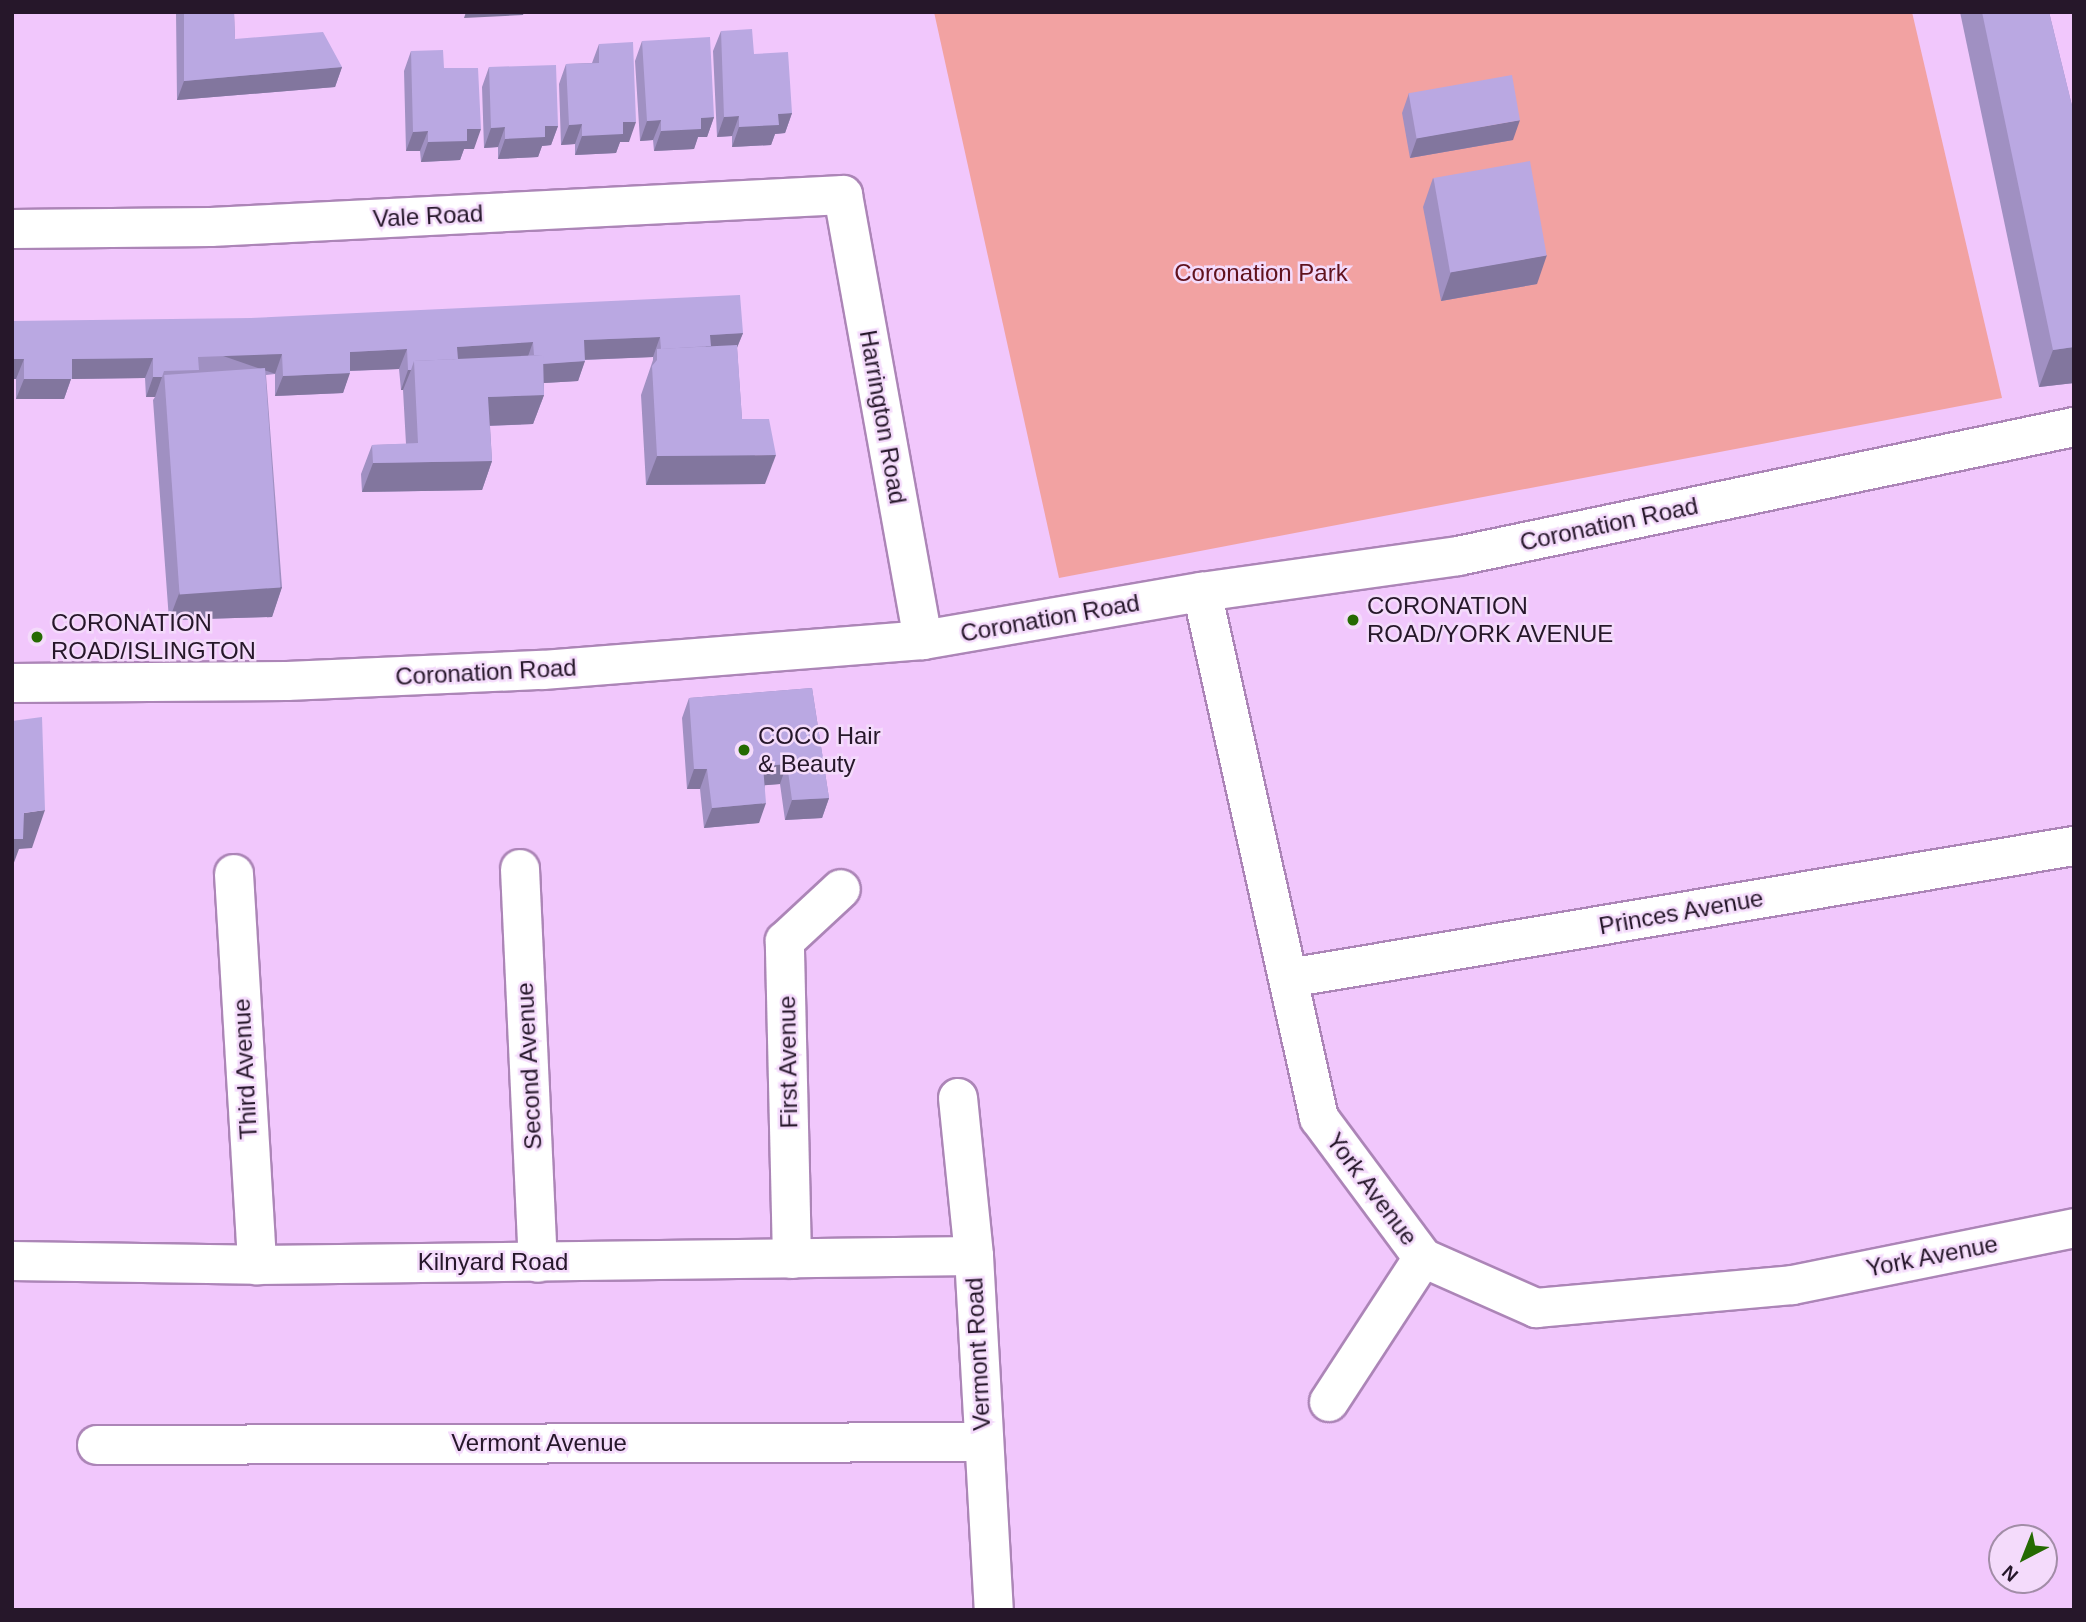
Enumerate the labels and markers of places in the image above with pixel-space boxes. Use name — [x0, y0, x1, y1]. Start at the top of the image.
place label: CORONATION ROAD/YORK AVENUE — [1367, 592, 1615, 648]
place label: CORONATION ROAD/ISLINGTON — [51, 609, 256, 665]
marker: CORONATION ROAD/YORK AVENUE — [1345, 612, 1361, 628]
marker: CORONATION ROAD/ISLINGTON — [29, 629, 45, 645]
place label: COCO Hair & Beauty — [758, 722, 881, 778]
marker: COCO Hair & Beauty — [736, 742, 752, 758]

